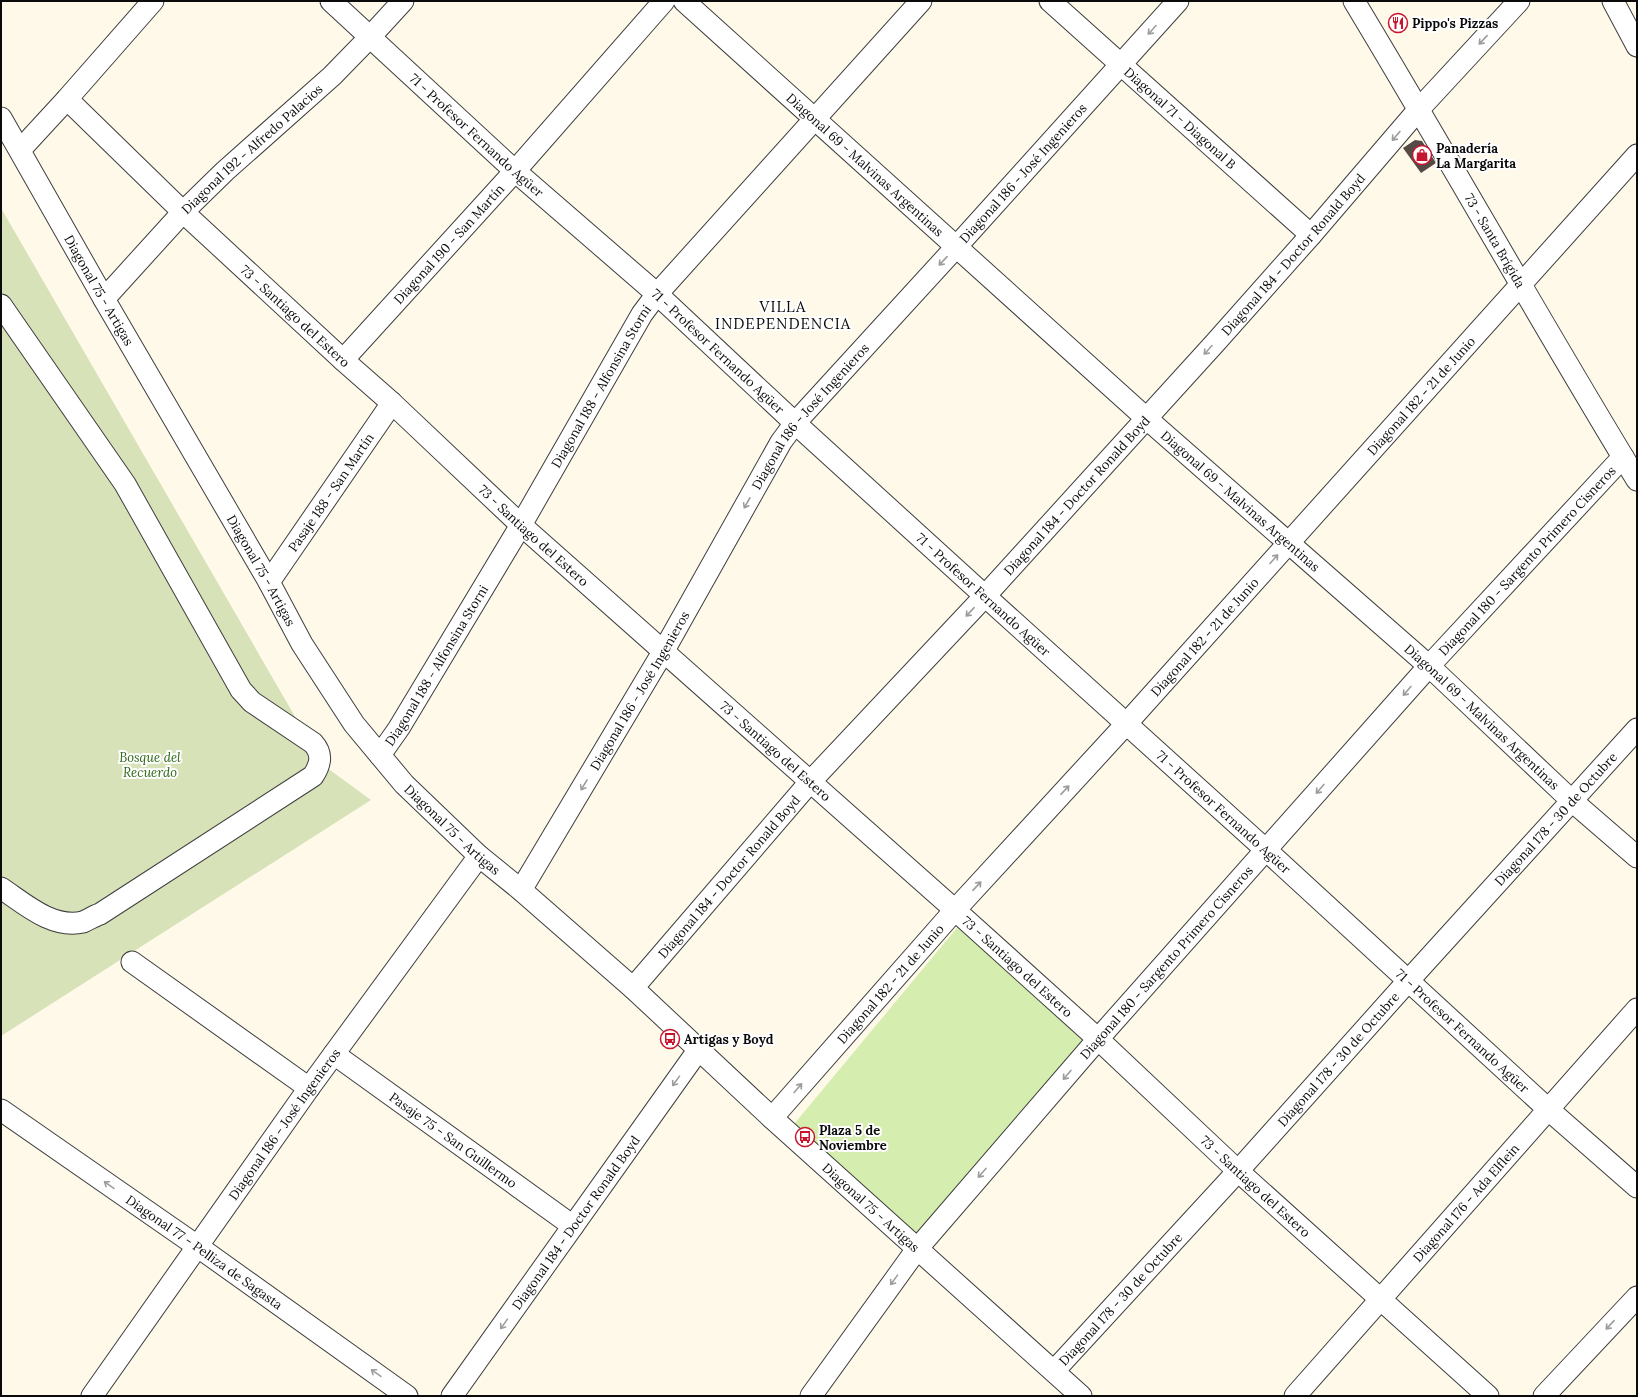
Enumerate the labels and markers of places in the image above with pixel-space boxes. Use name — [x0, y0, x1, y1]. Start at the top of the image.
restaurant icon: Pippo's Pizzas — [1387, 12, 1409, 34]
place label: Pippo's Pizzas — [1412, 15, 1498, 32]
place label: Panadería La Margarita — [1436, 140, 1516, 172]
shop icon: Panadería La Margarita — [1411, 144, 1433, 166]
bus stop icon: Artigas y Boyd — [659, 1028, 681, 1050]
place label: Artigas y Boyd — [684, 1031, 774, 1048]
place label: Plaza 5 de Noviembre — [819, 1122, 887, 1154]
bus stop icon: Plaza 5 de Noviembre — [794, 1126, 816, 1148]

